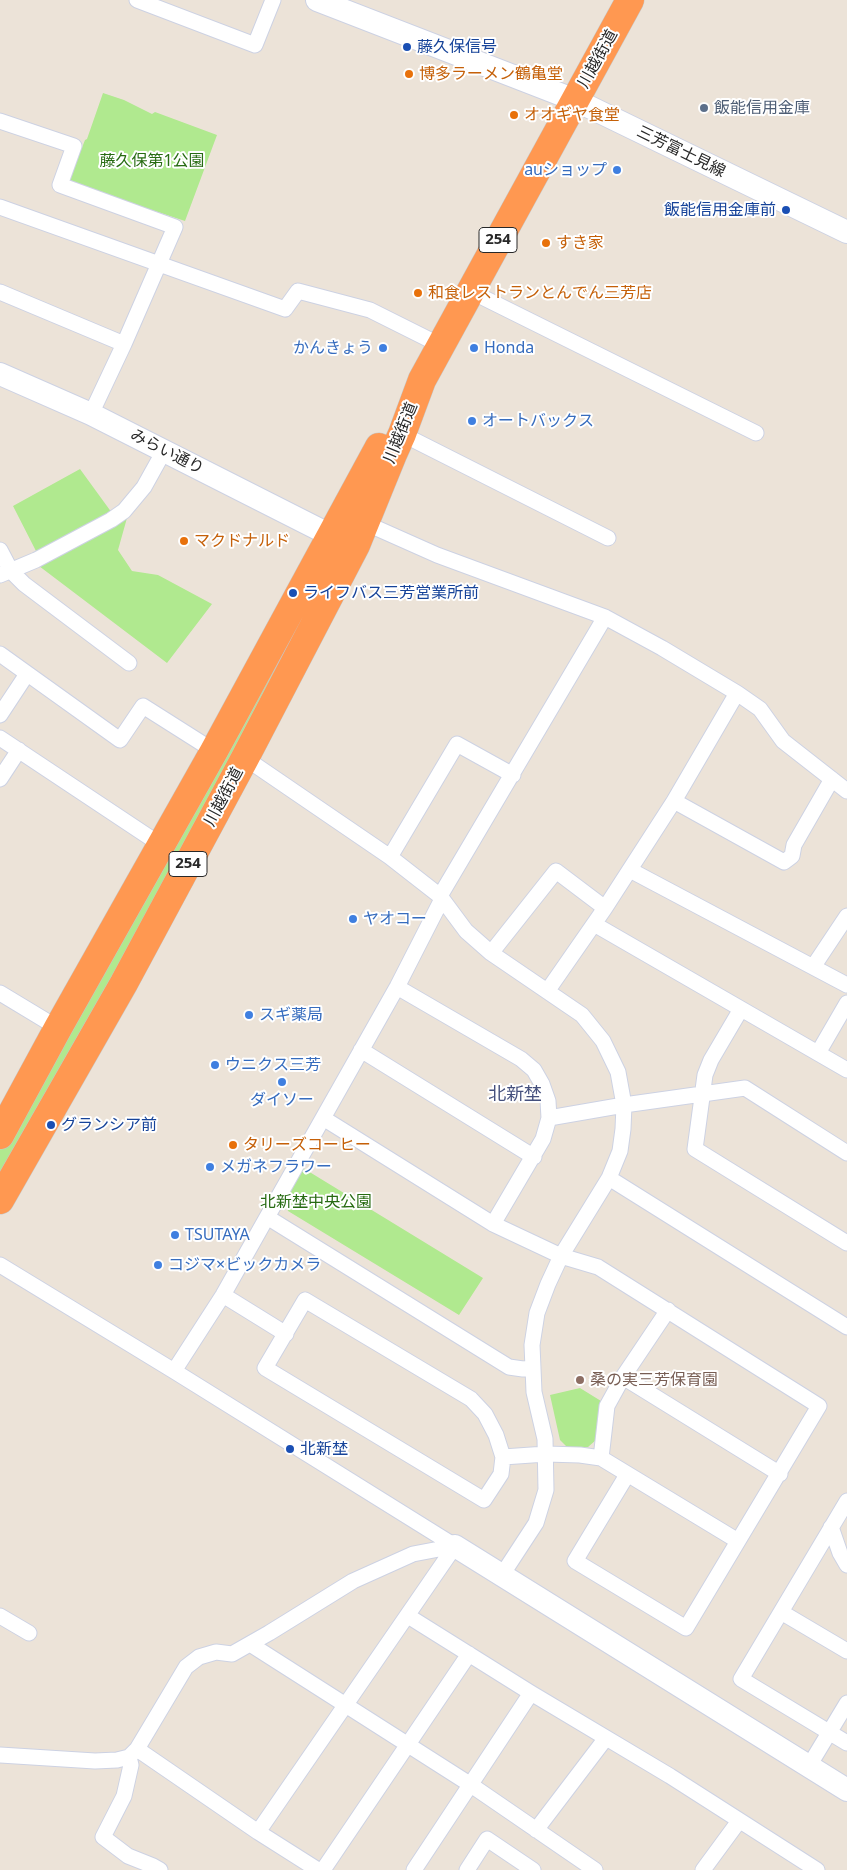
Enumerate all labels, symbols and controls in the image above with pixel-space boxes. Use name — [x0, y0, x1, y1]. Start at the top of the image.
street label: 川越街道 — [574, 26, 622, 92]
place label: 藤久保信号 — [417, 37, 497, 57]
marker: 藤久保信号 — [401, 41, 413, 53]
place label: 博多ラーメン鶴亀堂 — [419, 64, 563, 84]
marker: 博多ラーメン鶴亀堂 — [403, 68, 415, 80]
place label: 飯能信用金庫 — [714, 98, 810, 118]
marker: 飯能信用金庫 — [698, 102, 710, 114]
place label: オオギヤ食堂 — [524, 105, 620, 125]
marker: オオギヤ食堂 — [508, 109, 520, 121]
street label: 三芳富士見線 — [634, 122, 728, 182]
park label: 藤久保第1公園 — [99, 151, 205, 171]
place label: auショップ — [524, 160, 607, 180]
marker: auショップ — [611, 164, 623, 176]
place label: 飯能信用金庫前 — [664, 200, 776, 220]
marker: 飯能信用金庫前 — [780, 204, 792, 216]
road number: 254 — [479, 228, 517, 252]
place label: すき家 — [556, 233, 604, 253]
marker: すき家 — [540, 237, 552, 249]
place label: 和食レストランとんでん三芳店 — [428, 283, 652, 303]
marker: 和食レストランとんでん三芳店 — [412, 287, 424, 299]
place label: かんきょう — [293, 338, 373, 358]
place label: Honda — [484, 338, 534, 358]
marker: かんきょう — [377, 342, 389, 354]
marker: Honda — [468, 342, 480, 354]
street label: 川越街道 — [380, 400, 422, 466]
place label: オートバックス — [482, 411, 594, 431]
marker: オートバックス — [466, 415, 478, 427]
street label: みらい通り — [127, 425, 207, 479]
place label: マクドナルド — [194, 531, 290, 551]
marker: マクドナルド — [178, 535, 190, 547]
place label: ライフバス三芳営業所前 — [303, 583, 479, 603]
marker: ライフバス三芳営業所前 — [287, 587, 299, 599]
street label: 川越街道 — [201, 764, 247, 830]
road number: 254 — [169, 852, 207, 876]
place label: ヤオコー — [363, 909, 427, 929]
marker: ヤオコー — [347, 913, 359, 925]
place label: スギ薬局 — [259, 1005, 323, 1025]
marker: スギ薬局 — [243, 1009, 255, 1021]
place label: ウニクス三芳 — [225, 1055, 321, 1075]
marker: ウニクス三芳 — [209, 1059, 221, 1071]
marker: ダイソー — [276, 1076, 288, 1088]
district label: 北新埜 — [488, 1084, 542, 1106]
place label: ダイソー — [250, 1090, 314, 1110]
place label: グランシア前 — [61, 1115, 157, 1135]
marker: グランシア前 — [45, 1119, 57, 1131]
place label: タリーズコーヒー — [243, 1135, 371, 1155]
marker: タリーズコーヒー — [227, 1139, 239, 1151]
place label: メガネフラワー — [220, 1157, 332, 1177]
marker: メガネフラワー — [204, 1161, 216, 1173]
park label: 北新埜中央公園 — [260, 1192, 372, 1212]
place label: TSUTAYA — [185, 1225, 250, 1245]
marker: TSUTAYA — [169, 1229, 181, 1241]
place label: コジマ×ビックカメラ — [168, 1255, 321, 1275]
marker: コジマ×ビックカメラ — [152, 1259, 164, 1271]
place label: 桑の実三芳保育園 — [590, 1370, 718, 1390]
marker: 桑の実三芳保育園 — [574, 1374, 586, 1386]
place label: 北新埜 — [300, 1439, 348, 1459]
marker: 北新埜 — [284, 1443, 296, 1455]

